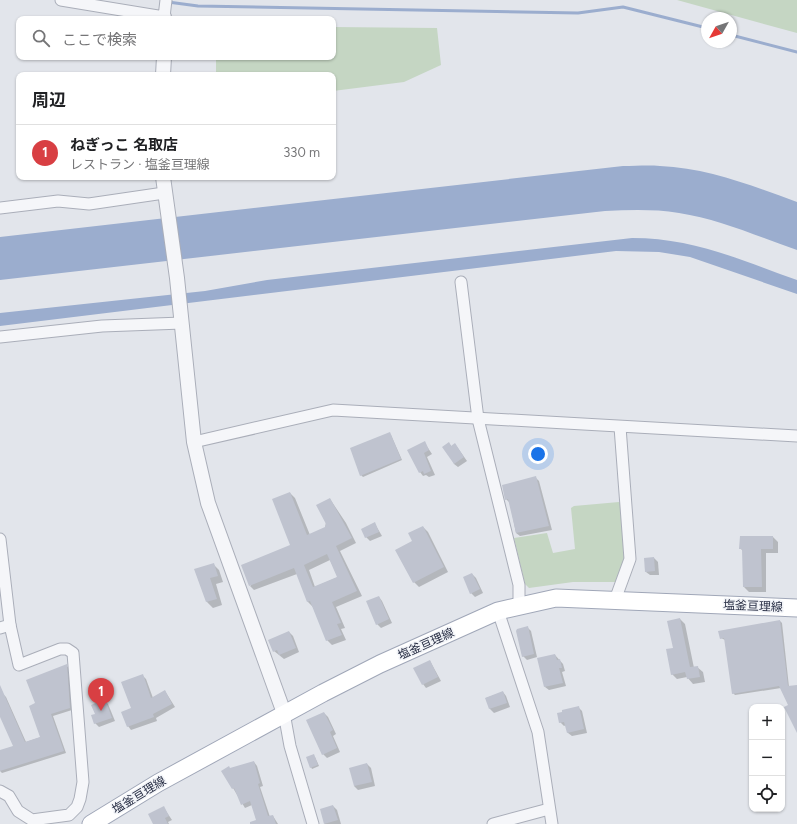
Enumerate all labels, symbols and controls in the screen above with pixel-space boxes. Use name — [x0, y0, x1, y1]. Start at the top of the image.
north arrow — [701, 12, 737, 48]
search box — [16, 16, 336, 60]
icon: search — [30, 27, 52, 49]
text: ここで検索 — [62, 31, 137, 49]
text: 周辺 — [32, 90, 66, 110]
text: ねぎっこ 名取店 — [70, 136, 178, 154]
text: 1 — [42, 145, 48, 160]
text: 330 m — [283, 145, 320, 160]
text: レストラン · 塩釜亘理線 — [70, 157, 210, 172]
your location — [528, 444, 548, 464]
street label: 塩釜亘理線 — [723, 598, 783, 614]
street label: 塩釜亘理線 — [396, 625, 456, 663]
pin: 1 — [88, 678, 114, 711]
map controls — [749, 704, 785, 812]
button: + — [749, 704, 785, 740]
button: − — [749, 740, 785, 776]
street label: 塩釜亘理線 — [110, 774, 168, 816]
button: locate — [749, 776, 785, 812]

